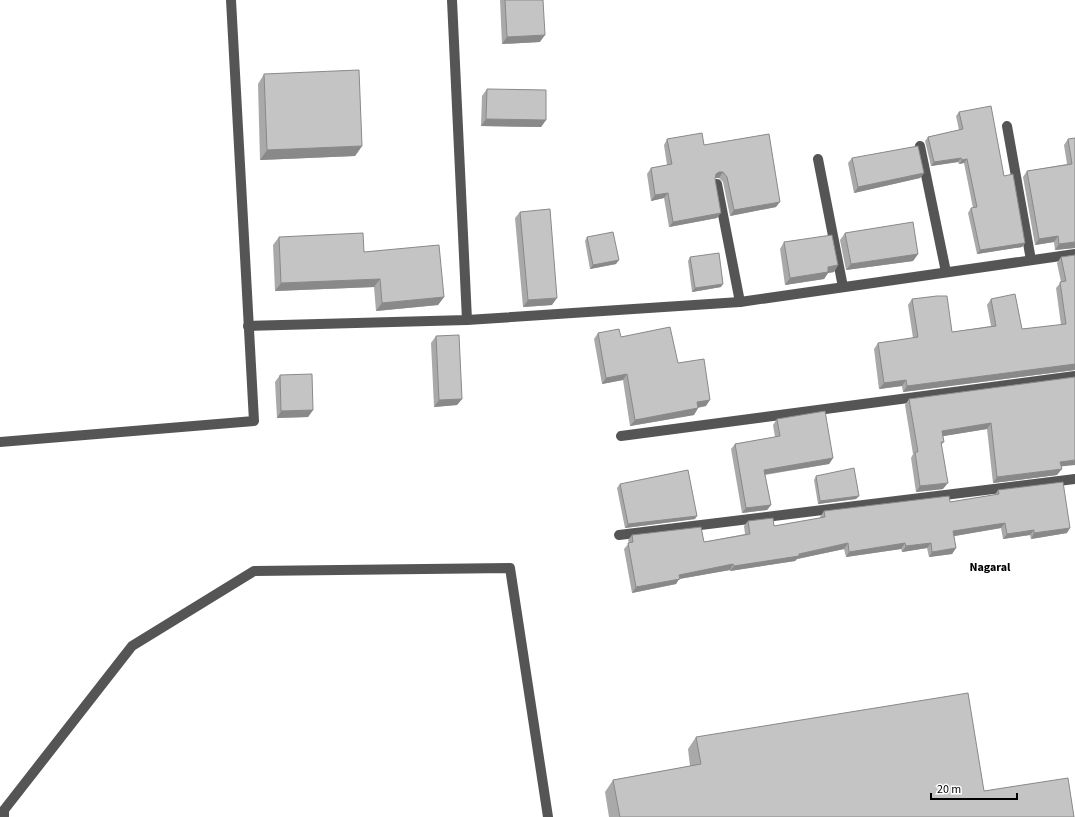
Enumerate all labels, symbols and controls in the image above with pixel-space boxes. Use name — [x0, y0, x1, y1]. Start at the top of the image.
district label: Nagaral — [969, 559, 1011, 576]
scale bar — [931, 775, 1017, 801]
text: 20 m — [937, 781, 961, 798]

